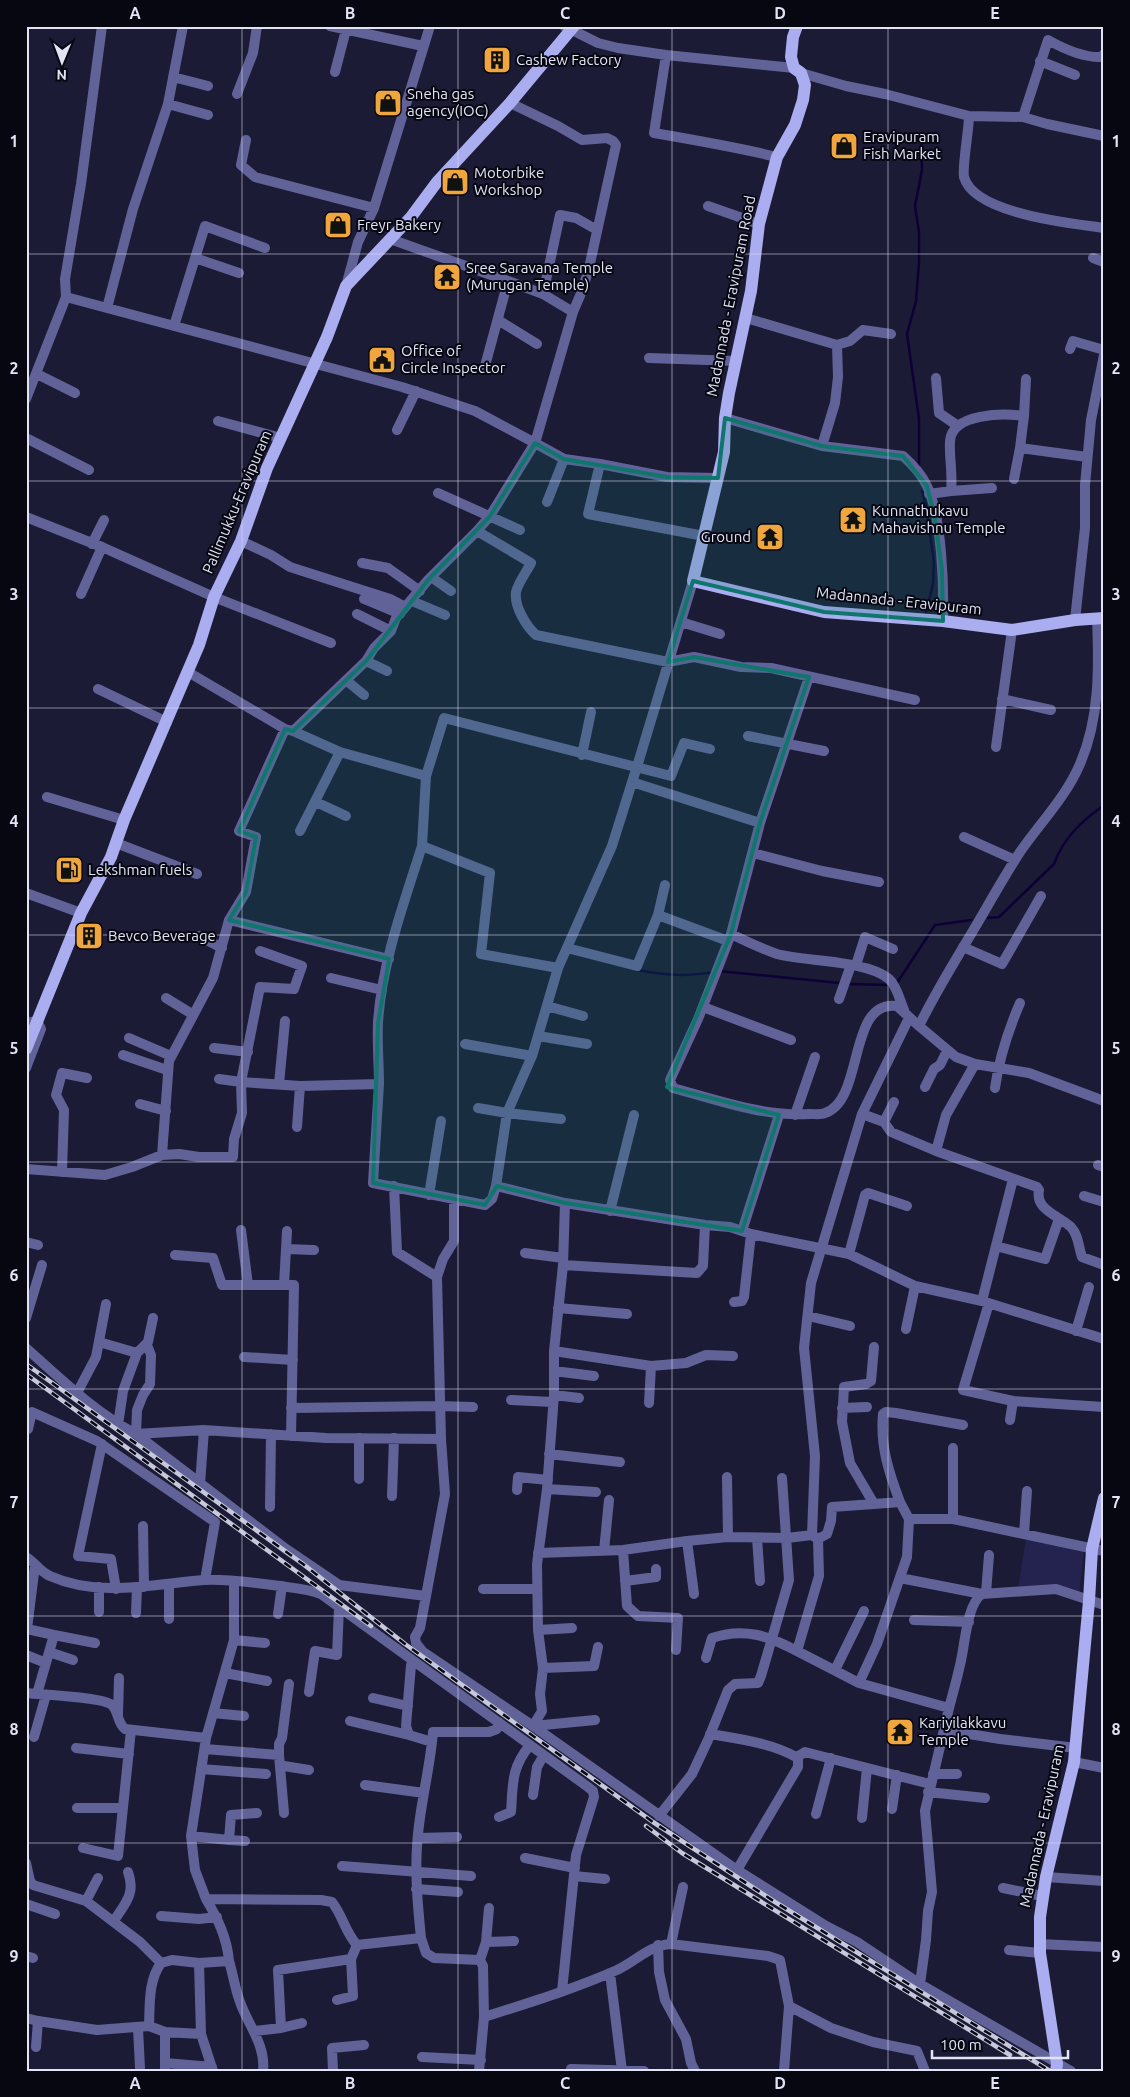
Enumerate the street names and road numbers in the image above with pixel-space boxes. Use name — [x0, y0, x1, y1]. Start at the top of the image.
street label: Madannada - Eravipuram Road — [703, 194, 758, 398]
street label: Pallimukku-Eravipuram — [199, 428, 274, 576]
street label: Madannada - Eravipuram — [816, 583, 983, 618]
street label: Madannada - Eravipuram — [1016, 1743, 1067, 1909]

